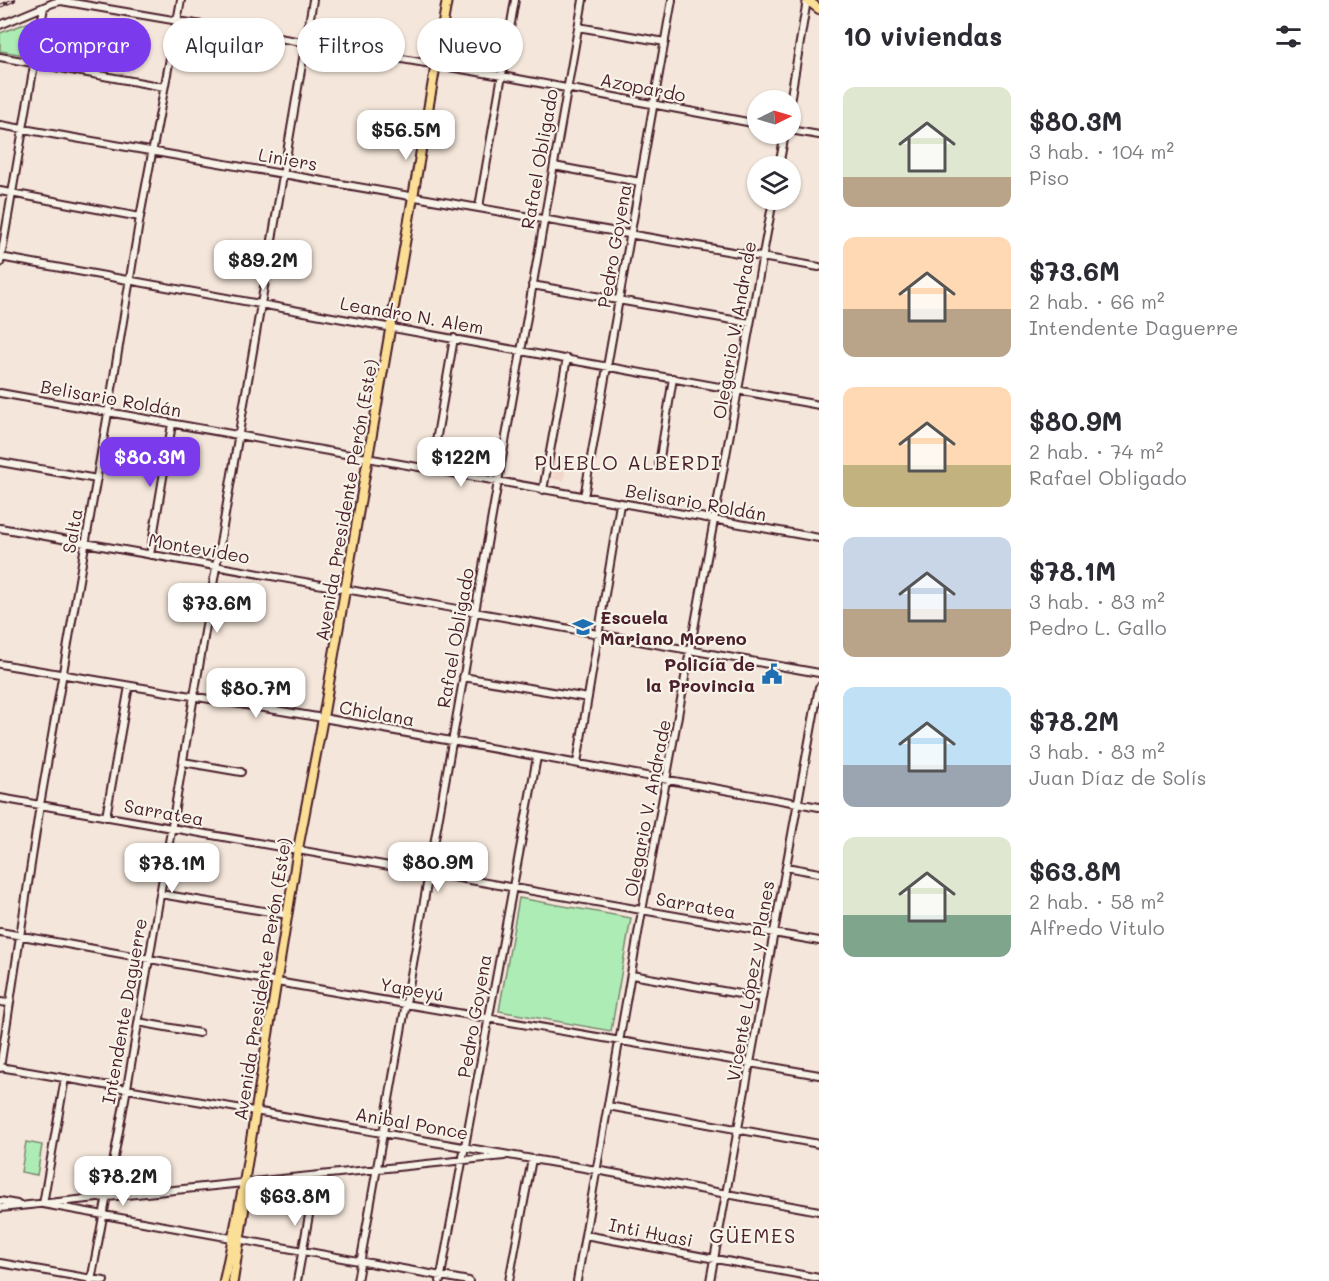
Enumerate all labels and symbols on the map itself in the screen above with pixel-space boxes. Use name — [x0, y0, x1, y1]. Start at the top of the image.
street label: Azopardo — [598, 67, 688, 107]
street label: Rafael Obligado — [515, 87, 563, 231]
north arrow — [747, 90, 801, 144]
pin: $56.5M — [357, 110, 455, 161]
street label: Liniers — [257, 142, 319, 176]
street label: Pedro Goyena — [591, 182, 637, 310]
street label: Olegario V. Andrade — [707, 239, 761, 421]
pin: $89.2M — [214, 240, 312, 291]
street label: Leandro N. Alem — [338, 291, 486, 339]
street label: Avenida Presidente Perón (Este) — [309, 357, 383, 643]
street label: Belisario Roldán — [39, 374, 183, 422]
pin: $80.3M — [101, 437, 199, 488]
pin: $122M — [419, 437, 503, 488]
district label: PUEBLO ALBERDI — [535, 449, 721, 475]
street label: Belisario Roldán — [624, 478, 768, 526]
street label: Salta — [56, 507, 88, 555]
street label: Montevideo — [147, 527, 252, 569]
street label: Rafael Obligado — [431, 566, 479, 710]
pin: $73.6M — [168, 583, 266, 634]
place label: Escuela Mariano Moreno — [600, 605, 747, 650]
school or university icon: Escuela Mariano Moreno — [571, 615, 595, 639]
place label: Policía de la Provincia — [646, 652, 755, 697]
public building icon: Policía de la Provincia — [760, 662, 784, 686]
pin: $80.7M — [207, 668, 305, 719]
street label: Chiclana — [337, 695, 417, 731]
street label: Olegario V. Andrade — [618, 717, 676, 899]
street label: Sarratea — [122, 793, 206, 831]
street label: Avenida Presidente Perón (Este) — [228, 836, 296, 1122]
pin: $80.9M — [389, 842, 487, 893]
pin: $78.1M — [123, 843, 221, 894]
street label: Vicente López y Planes — [721, 879, 779, 1083]
street label: Sarratea — [654, 886, 738, 924]
street label: Intendente Daguerre — [96, 916, 152, 1106]
street label: Pedro Goyena — [451, 952, 497, 1080]
street label: Yapeyú — [378, 972, 446, 1006]
street label: Anibal Ponce — [354, 1101, 470, 1145]
pin: $78.2M — [74, 1156, 172, 1207]
pin: $63.8M — [246, 1176, 344, 1227]
street label: Inti Huasi — [607, 1212, 695, 1252]
district label: GÜEMES — [709, 1222, 797, 1248]

